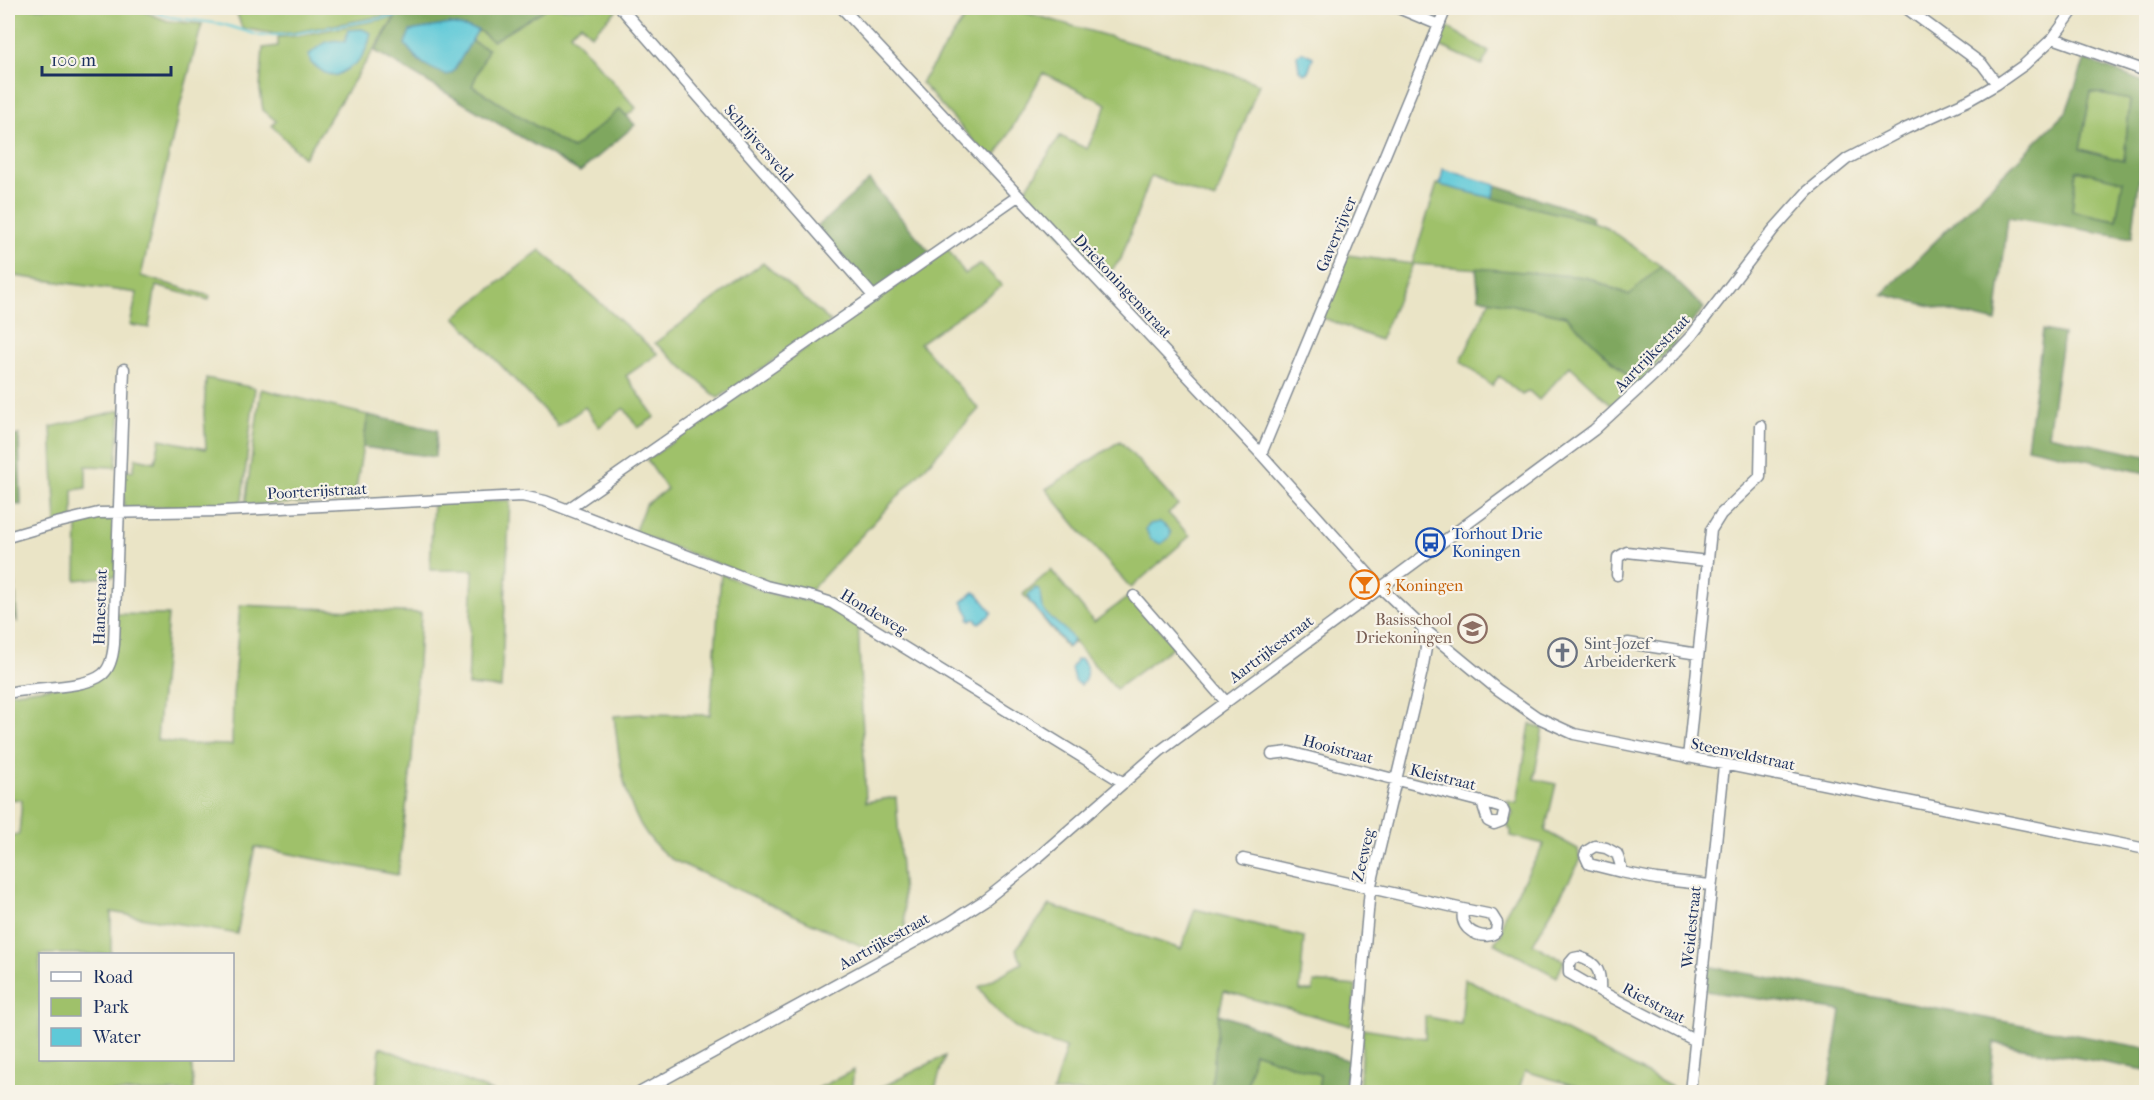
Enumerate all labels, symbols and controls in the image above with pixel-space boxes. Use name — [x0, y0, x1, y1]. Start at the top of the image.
scale bar — [42, 39, 171, 77]
text: 100 m — [51, 50, 96, 71]
street label: Schrijversveld — [720, 100, 798, 186]
street label: Gavervijver — [1312, 193, 1360, 275]
street label: Driekoningenstraat — [1070, 230, 1176, 342]
street label: Aartrijkestraat — [1609, 310, 1694, 397]
street label: Poorterijstraat — [266, 479, 368, 503]
place label: Torhout Drie Koningen — [1452, 524, 1543, 561]
bus stop icon: Torhout Drie Koningen — [1415, 526, 1447, 558]
street label: Hanestraat — [89, 568, 111, 645]
bar icon: 3 Koningen — [1348, 569, 1380, 601]
place label: 3 Koningen — [1385, 576, 1464, 595]
street label: Hondeweg — [837, 585, 911, 639]
place label: Basisschool Driekoningen — [1355, 610, 1453, 647]
street label: Aartrijkestraat — [1224, 611, 1317, 688]
school or university icon: Basisschool Driekoningen — [1457, 612, 1489, 644]
place label: Sint-Jozef Arbeiderkerk — [1583, 634, 1677, 671]
church icon: Sint-Jozef Arbeiderkerk — [1547, 636, 1579, 668]
street label: Hooistraat — [1301, 730, 1376, 768]
street label: Steenveldstraat — [1689, 734, 1797, 774]
street label: Kleistraat — [1408, 760, 1478, 794]
street label: Zeeweg — [1348, 826, 1378, 884]
street label: Weidestraat — [1677, 885, 1705, 970]
street label: Aartrijkestraat — [834, 908, 933, 974]
legend — [39, 953, 234, 1061]
text: Road — [93, 967, 133, 988]
street label: Rietstraat — [1619, 978, 1689, 1028]
text: Park — [93, 997, 130, 1018]
text: Water — [92, 1027, 141, 1048]

